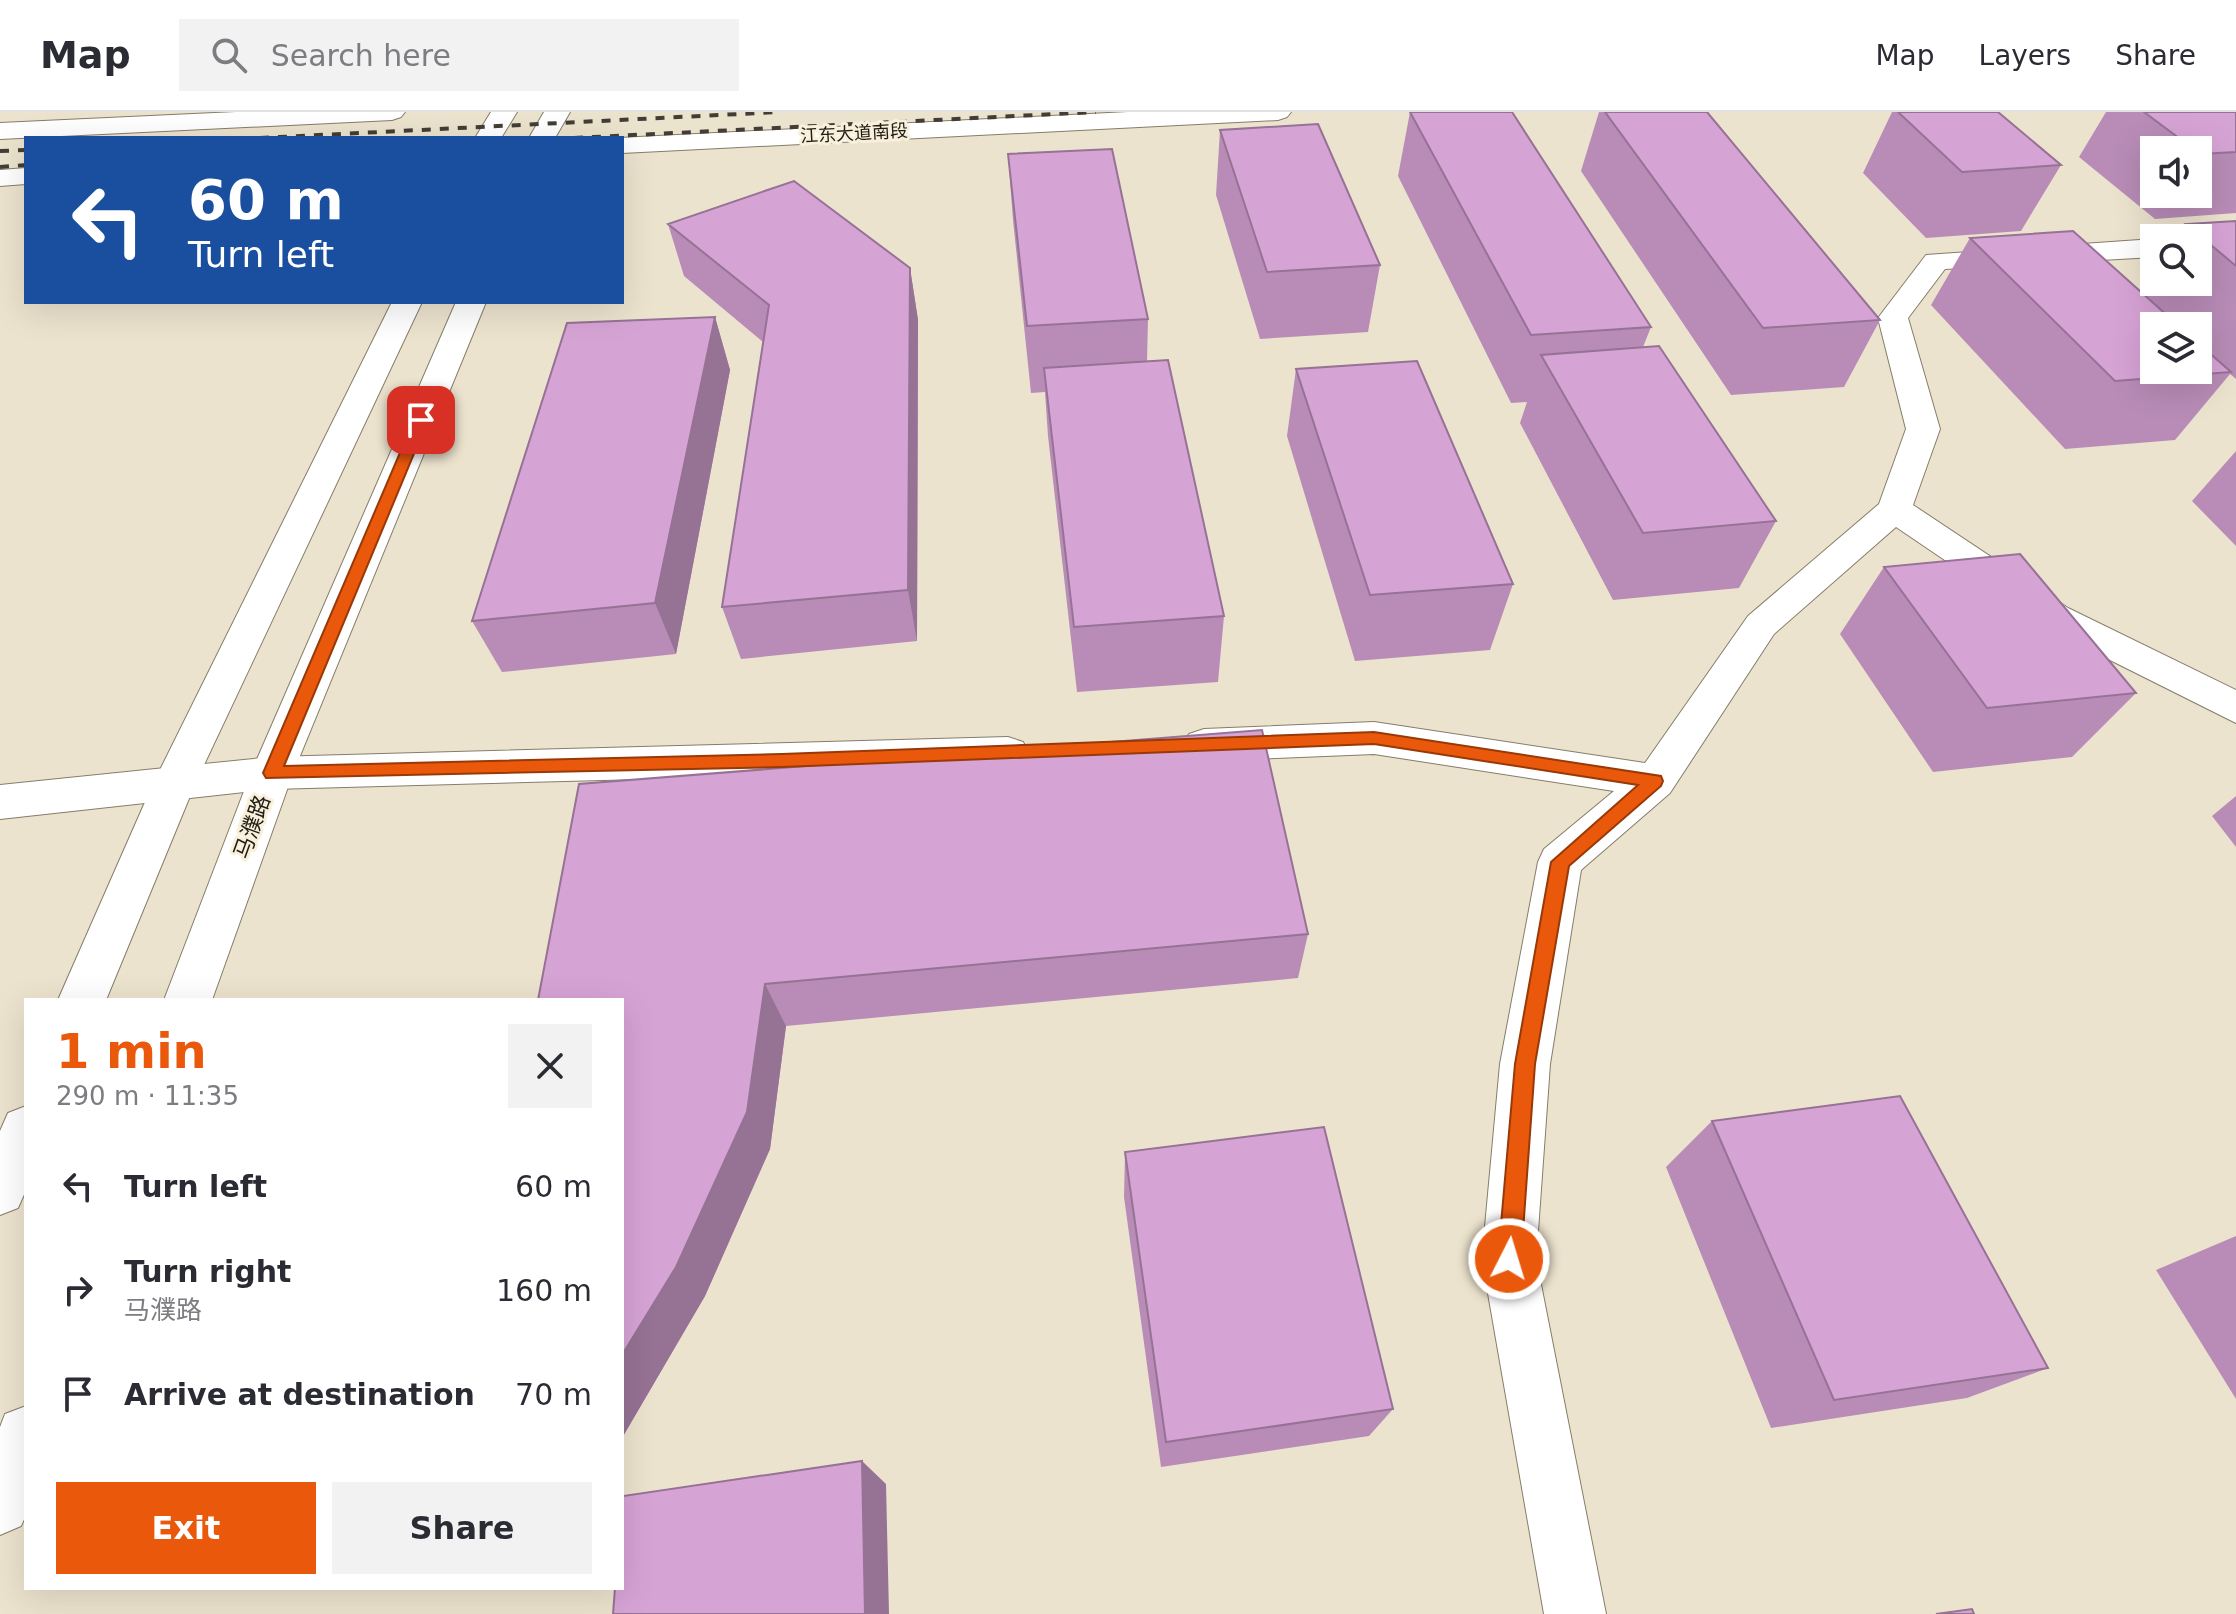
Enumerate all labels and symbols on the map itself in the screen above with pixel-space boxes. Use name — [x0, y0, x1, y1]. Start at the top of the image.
street label: 江东大道南段 — [800, 120, 908, 146]
pin — [387, 386, 455, 454]
street label: 马濮路 — [229, 792, 275, 862]
position arrow — [1467, 1217, 1551, 1301]

